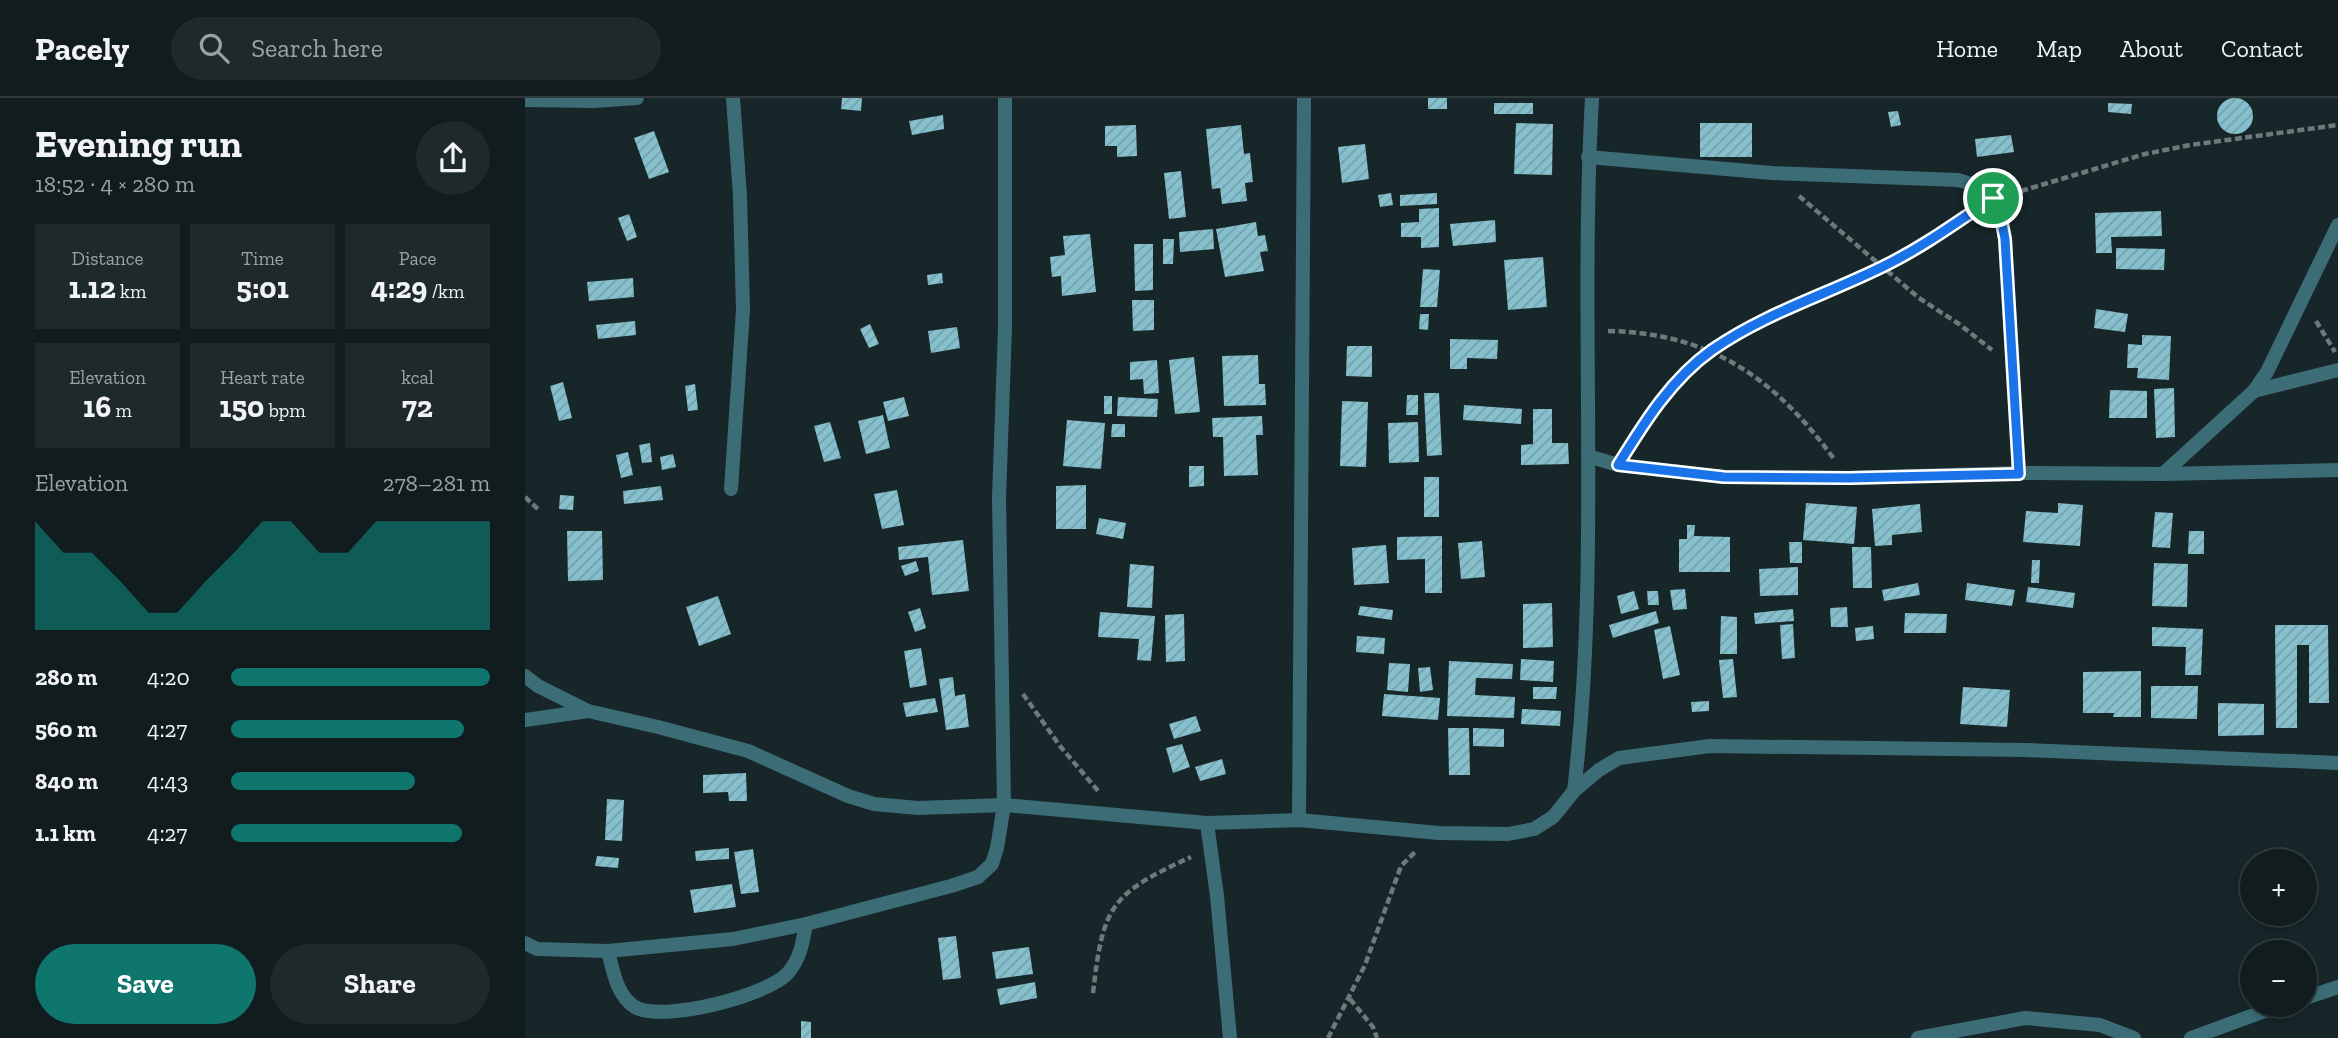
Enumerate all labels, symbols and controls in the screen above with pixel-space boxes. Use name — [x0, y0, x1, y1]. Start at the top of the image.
search box — [171, 17, 661, 80]
text: Pacely — [35, 29, 129, 68]
icon: search — [195, 29, 233, 67]
text: Search here — [251, 32, 383, 64]
text: Home — [1936, 34, 1998, 63]
text: Map — [2036, 34, 2082, 63]
text: About — [2120, 34, 2183, 63]
text: Contact — [2221, 34, 2303, 63]
text: Evening run — [35, 121, 242, 167]
button: share — [416, 121, 490, 195]
pin — [1963, 168, 2023, 228]
text: 18:52 · 4 × 280 m — [35, 170, 195, 198]
icon: arrive — [1974, 179, 2012, 217]
text: Distance — [72, 247, 143, 270]
text: Time — [241, 247, 284, 270]
text: Pace — [399, 247, 436, 270]
text: 1.12 — [69, 270, 116, 306]
text: 5:01 — [236, 270, 289, 306]
text: 4:29 — [371, 270, 427, 306]
text: km — [116, 280, 146, 303]
text: /km — [427, 280, 464, 303]
text: Elevation — [69, 366, 146, 389]
text: Heart rate — [220, 366, 305, 389]
text: kcal — [401, 366, 434, 389]
text: 16 — [83, 389, 111, 425]
text: 150 — [219, 389, 264, 425]
text: 72 — [402, 389, 433, 425]
text: m — [111, 399, 132, 422]
text: bpm — [264, 399, 306, 422]
text: Elevation — [35, 469, 128, 497]
text: 278–281 m — [383, 469, 490, 497]
text: 280 m — [35, 663, 97, 691]
text: 4:20 — [147, 663, 190, 691]
text: 560 m — [35, 715, 97, 743]
text: 4:27 — [147, 715, 187, 743]
text: 840 m — [35, 767, 98, 795]
text: 4:43 — [147, 767, 188, 795]
text: 1.1 km — [35, 819, 96, 847]
text: 4:27 — [147, 819, 187, 847]
map controls — [2240, 849, 2317, 1017]
button: + — [2240, 849, 2317, 926]
button: − — [2240, 940, 2317, 1017]
button: Save — [35, 944, 256, 1024]
button: Share — [270, 944, 490, 1024]

